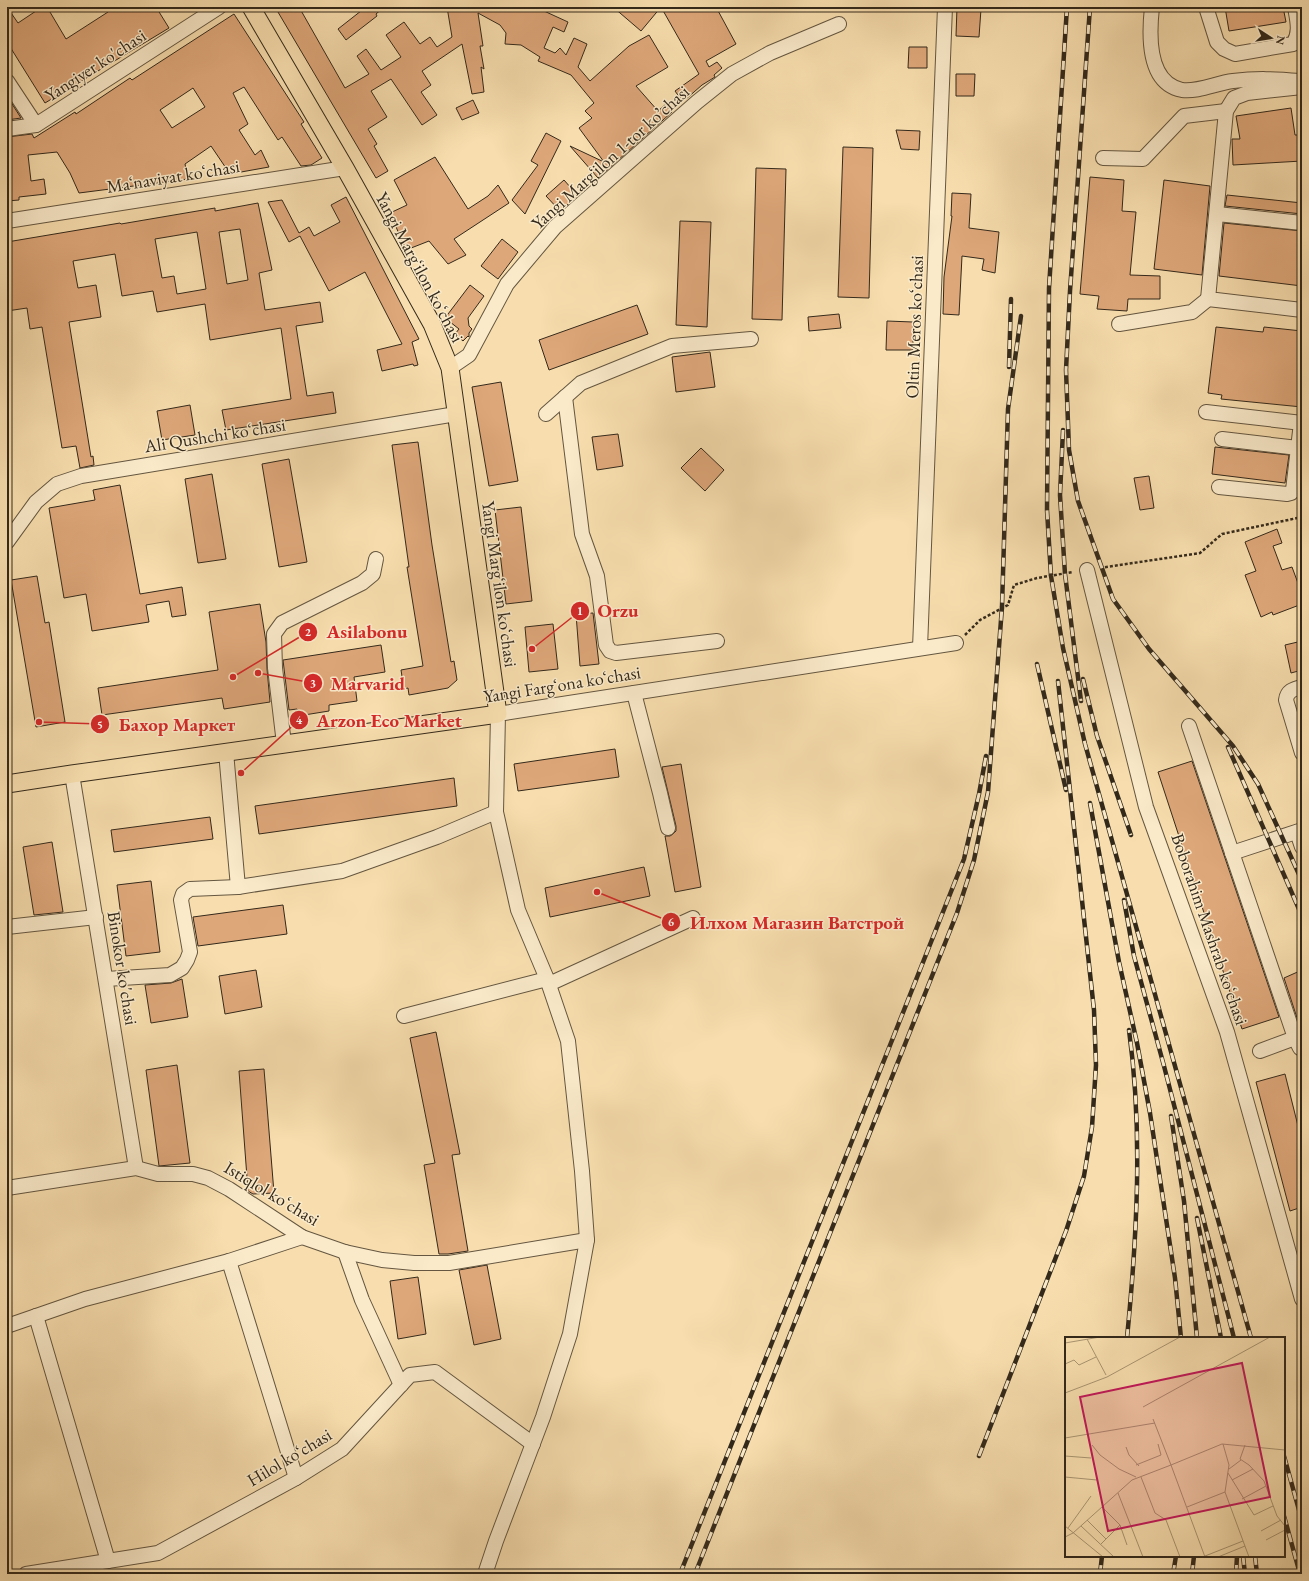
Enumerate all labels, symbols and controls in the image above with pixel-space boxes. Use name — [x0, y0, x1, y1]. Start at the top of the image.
north arrow — [1251, 18, 1291, 58]
street label: Yangiyer ko'chasi — [40, 23, 151, 106]
text: N — [1273, 34, 1289, 46]
street label: Yangi Margʻilon 1-tor koʼchasi — [526, 79, 694, 234]
street label: Maʻnaviyat koʻchasi — [105, 154, 242, 198]
street label: Yangi Margʻilon koʻchasi — [371, 188, 470, 347]
street label: Oltin Meros koʻchasi — [900, 254, 928, 399]
street label: Ali Qushchi koʻchasi — [142, 412, 288, 458]
street label: Yangi Margʻilon koʻchasi — [477, 500, 523, 669]
callout: Orzu — [570, 595, 647, 626]
text: Orzu — [597, 598, 639, 623]
text: 1 — [577, 603, 583, 619]
callout: Asilabonu — [298, 616, 415, 647]
text: Asilabonu — [326, 619, 408, 644]
text: 2 — [305, 624, 312, 640]
street label: Yangi Fargʻona koʻchasi — [482, 660, 643, 708]
callout: Marvarid — [303, 667, 413, 698]
text: Marvarid — [331, 671, 406, 696]
text: 3 — [310, 675, 316, 691]
callout: Arzon Eco Market — [289, 705, 470, 736]
text: Arzon Eco Market — [315, 708, 462, 733]
callout: Бахор Маркет — [90, 709, 243, 740]
text: Бахор Маркет — [119, 712, 236, 737]
text: 4 — [296, 712, 303, 728]
text: 5 — [97, 717, 103, 733]
street label: Boborahim Mashrab koʻchasi — [1166, 830, 1254, 1028]
callout: Илхом Магазин Ватстрой — [661, 907, 912, 938]
street label: Binokor ko'chasi — [103, 909, 143, 1027]
text: Илхом Магазин Ватстрой — [690, 910, 904, 935]
text: 6 — [668, 914, 675, 930]
street label: Istiqlol koʻchasi — [220, 1156, 324, 1231]
inset map — [1065, 1337, 1285, 1557]
street label: Hilol koʻchasi — [242, 1422, 336, 1491]

